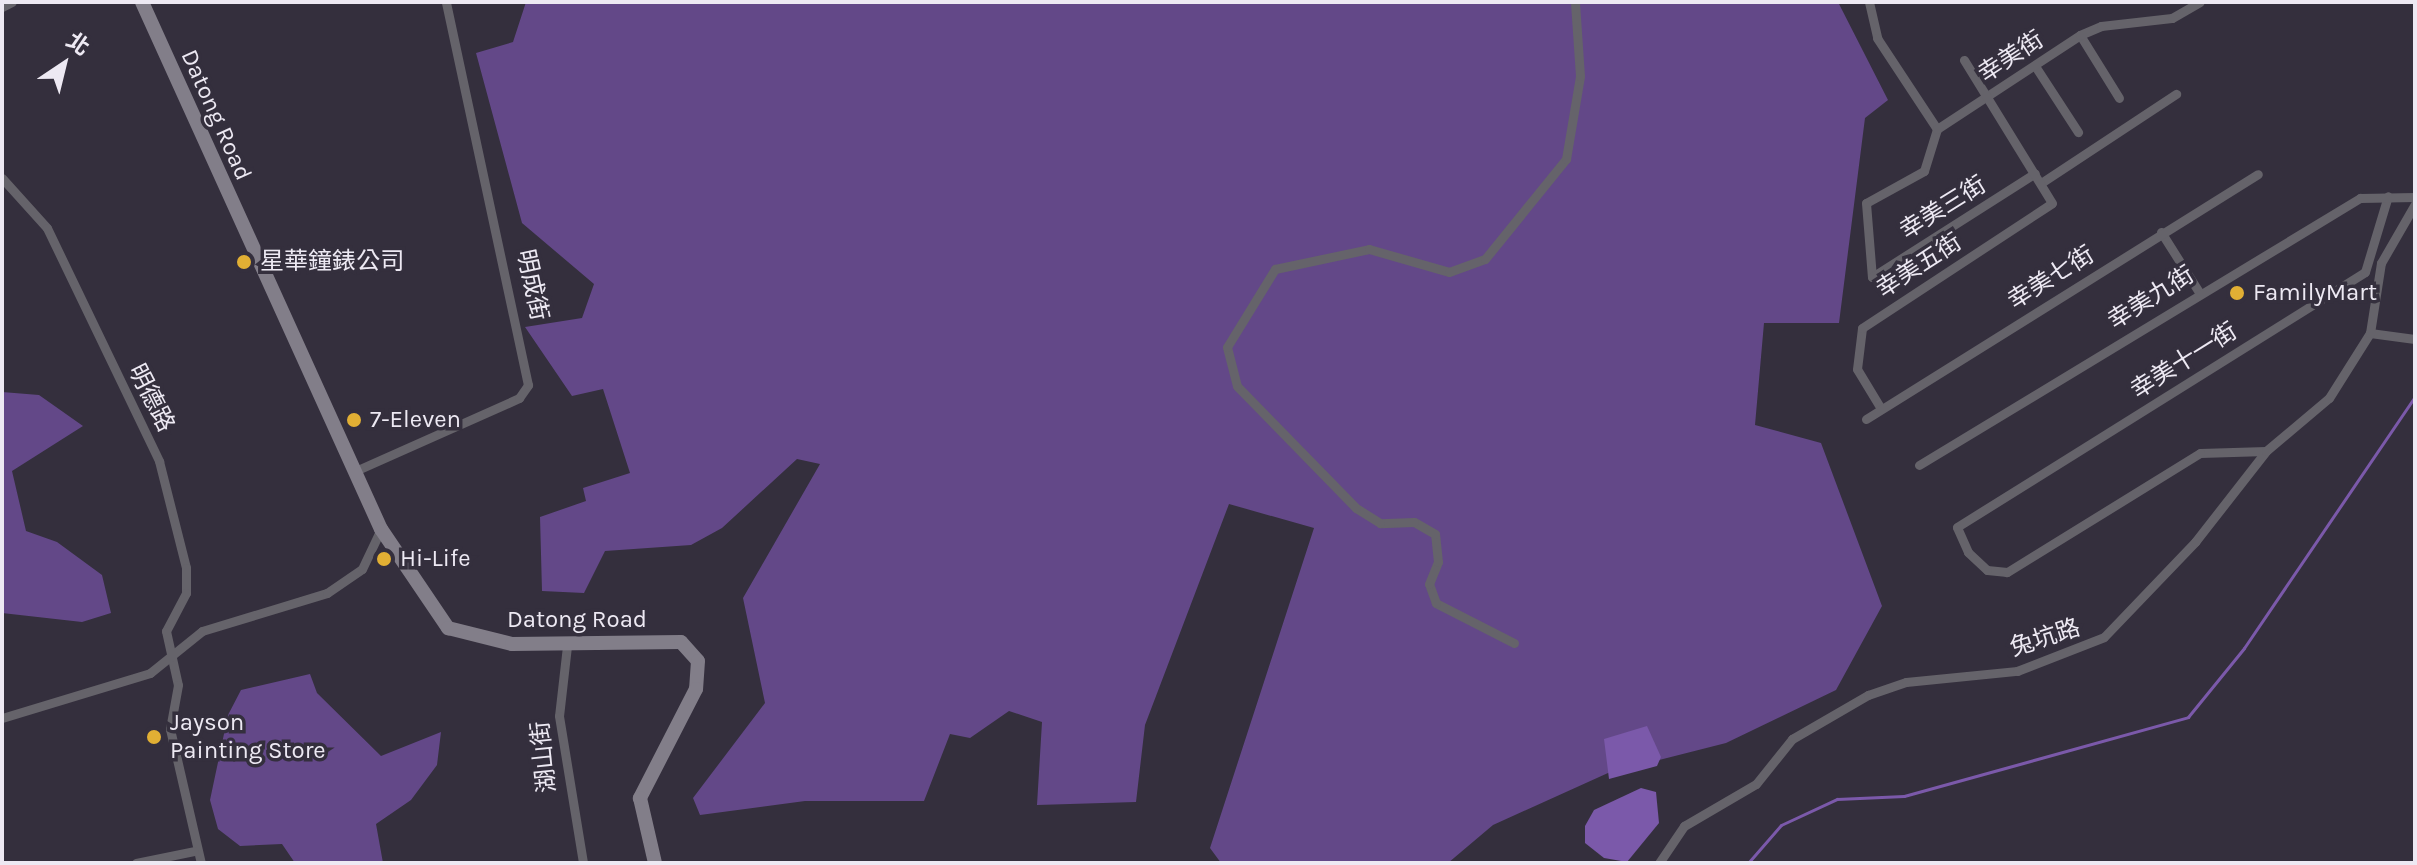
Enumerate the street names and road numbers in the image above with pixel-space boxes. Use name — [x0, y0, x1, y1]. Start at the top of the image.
street label: 幸美街 — [1973, 25, 2049, 89]
street label: Datong Road — [174, 45, 258, 185]
street label: 幸美三街 — [1895, 170, 1991, 246]
street label: 幸美五街 — [1871, 228, 1967, 304]
street label: 幸美七街 — [2003, 240, 2099, 316]
street label: 明成街 — [510, 247, 554, 323]
street label: 幸美九街 — [2103, 260, 2199, 336]
street label: 幸美十一街 — [2125, 317, 2243, 405]
street label: 明德路 — [122, 359, 180, 437]
street label: Datong Road — [507, 606, 647, 634]
street label: 兔坑路 — [2006, 613, 2084, 663]
street label: 湖山街 — [526, 720, 562, 794]

